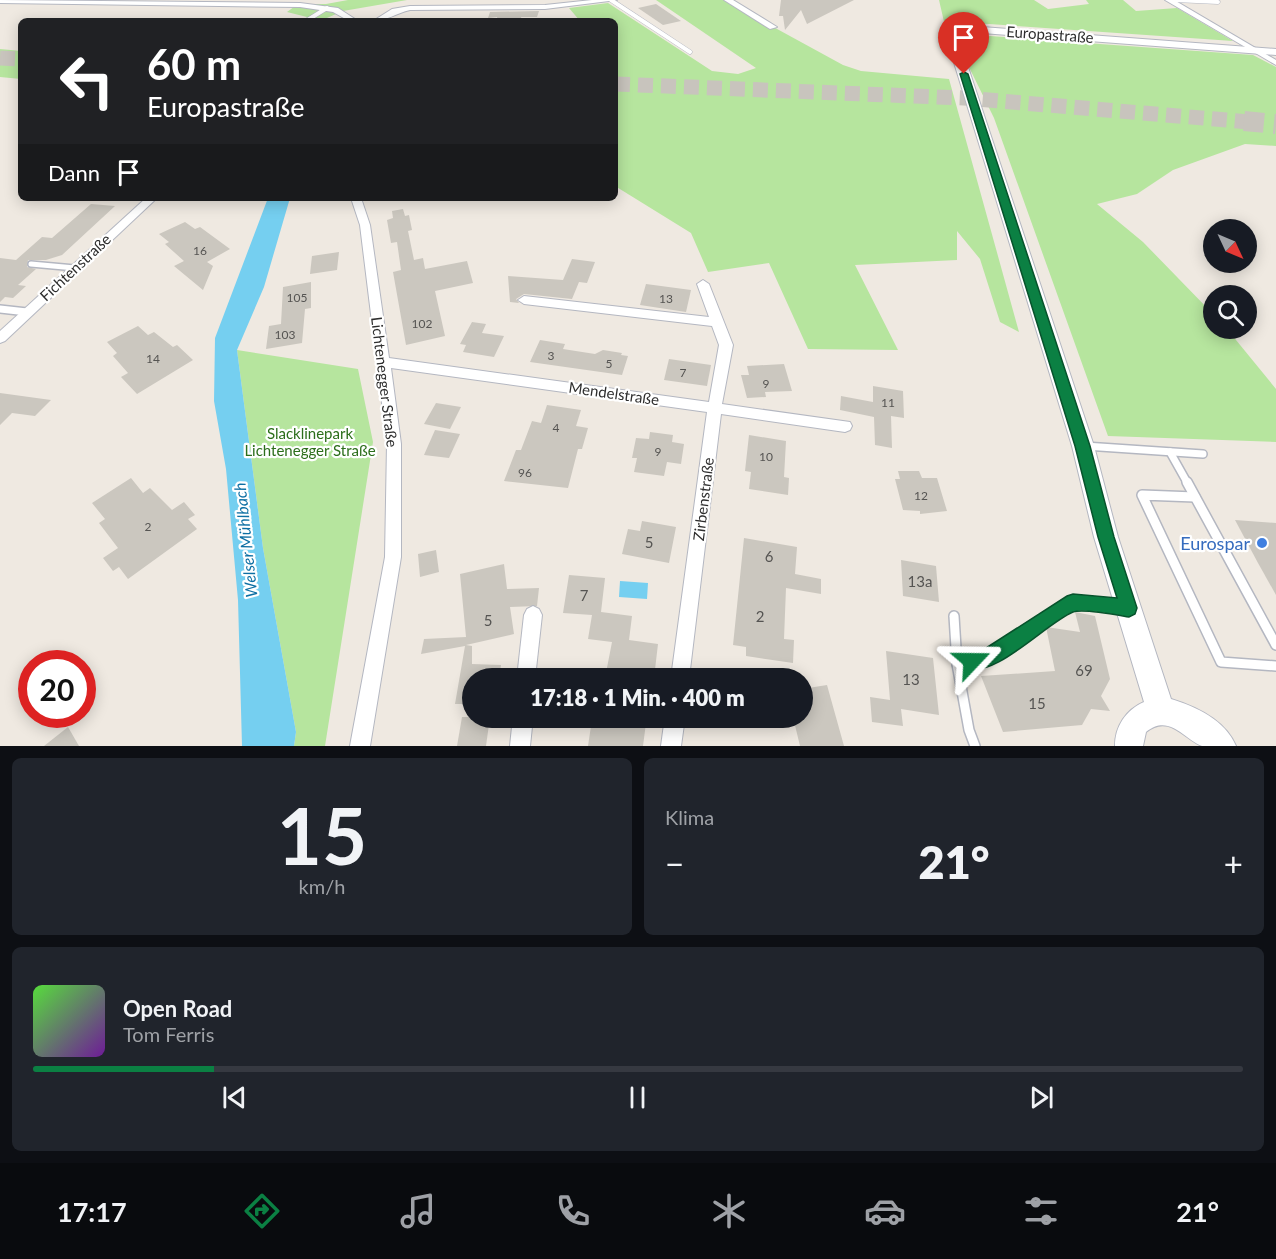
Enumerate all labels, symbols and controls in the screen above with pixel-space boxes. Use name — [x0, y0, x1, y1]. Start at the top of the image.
pin — [938, 12, 989, 74]
icon: arrive — [947, 21, 980, 54]
street label: Europastraße — [1006, 22, 1094, 46]
text: 60 m — [147, 39, 241, 89]
icon: left — [48, 42, 126, 120]
text: Europastraße — [147, 90, 305, 123]
icon: arrive — [112, 156, 145, 189]
text: Dann — [48, 159, 100, 186]
north arrow — [1203, 219, 1257, 273]
map controls — [1203, 219, 1257, 339]
street label: Fichtenstraße — [36, 230, 114, 304]
house number: 16 — [193, 243, 207, 258]
button: search — [1203, 285, 1257, 339]
house number: 105 — [287, 290, 307, 305]
house number: 13 — [659, 291, 673, 306]
street label: Lichtenegger Straße — [368, 316, 402, 448]
house number: 102 — [412, 316, 432, 331]
house number: 103 — [275, 327, 295, 342]
house number: 3 — [548, 348, 555, 363]
house number: 14 — [146, 351, 160, 366]
house number: 5 — [606, 356, 613, 371]
house number: 7 — [680, 365, 687, 380]
house number: 9 — [763, 376, 770, 391]
street label: Mendelstraße — [568, 378, 660, 408]
house number: 11 — [881, 395, 895, 410]
house number: 4 — [553, 420, 560, 435]
park label: Slacklinepark Lichtenegger Straße — [244, 424, 376, 459]
house number: 9 — [655, 444, 662, 459]
house number: 10 — [759, 449, 773, 464]
street label: Zirbenstraße — [689, 456, 717, 542]
house number: 96 — [518, 465, 532, 480]
water label: Welser Mühlbach — [230, 482, 260, 598]
house number: 12 — [914, 488, 928, 503]
house number: 2 — [145, 519, 152, 534]
place label: Eurospar — [1180, 532, 1250, 554]
house number: 5 — [645, 533, 653, 551]
marker: Eurospar — [1255, 536, 1269, 550]
house number: 6 — [765, 547, 774, 565]
house number: 13a — [908, 572, 932, 590]
house number: 7 — [580, 586, 589, 604]
house number: 2 — [756, 607, 764, 625]
house number: 5 — [484, 611, 492, 629]
position arrow — [940, 629, 1004, 693]
speed limit sign: 20 — [18, 650, 96, 728]
house number: 69 — [1075, 661, 1093, 679]
house number: 13 — [902, 670, 920, 688]
text: 17:18 · 1 Min. · 400 m — [530, 684, 745, 711]
house number: 15 — [1028, 694, 1046, 712]
text: 15 — [277, 788, 367, 882]
text: Klima — [665, 805, 714, 829]
text: 21° — [919, 835, 989, 889]
text: − — [665, 843, 684, 883]
text: + — [1224, 843, 1243, 883]
text: km/h — [299, 874, 345, 898]
text: Open Road — [123, 995, 232, 1022]
text: Tom Ferris — [123, 1022, 214, 1046]
icon: previous — [218, 1081, 251, 1114]
icon: pause — [621, 1081, 654, 1114]
icon: next — [1025, 1081, 1058, 1114]
icon: directions — [241, 1190, 283, 1232]
icon: music — [397, 1190, 439, 1232]
icon: phone — [552, 1190, 594, 1232]
icon: climate — [708, 1190, 750, 1232]
icon: car — [864, 1190, 906, 1232]
icon: filters — [1020, 1190, 1062, 1232]
text: 17:17 — [57, 1195, 127, 1228]
text: 21° — [1176, 1195, 1219, 1228]

